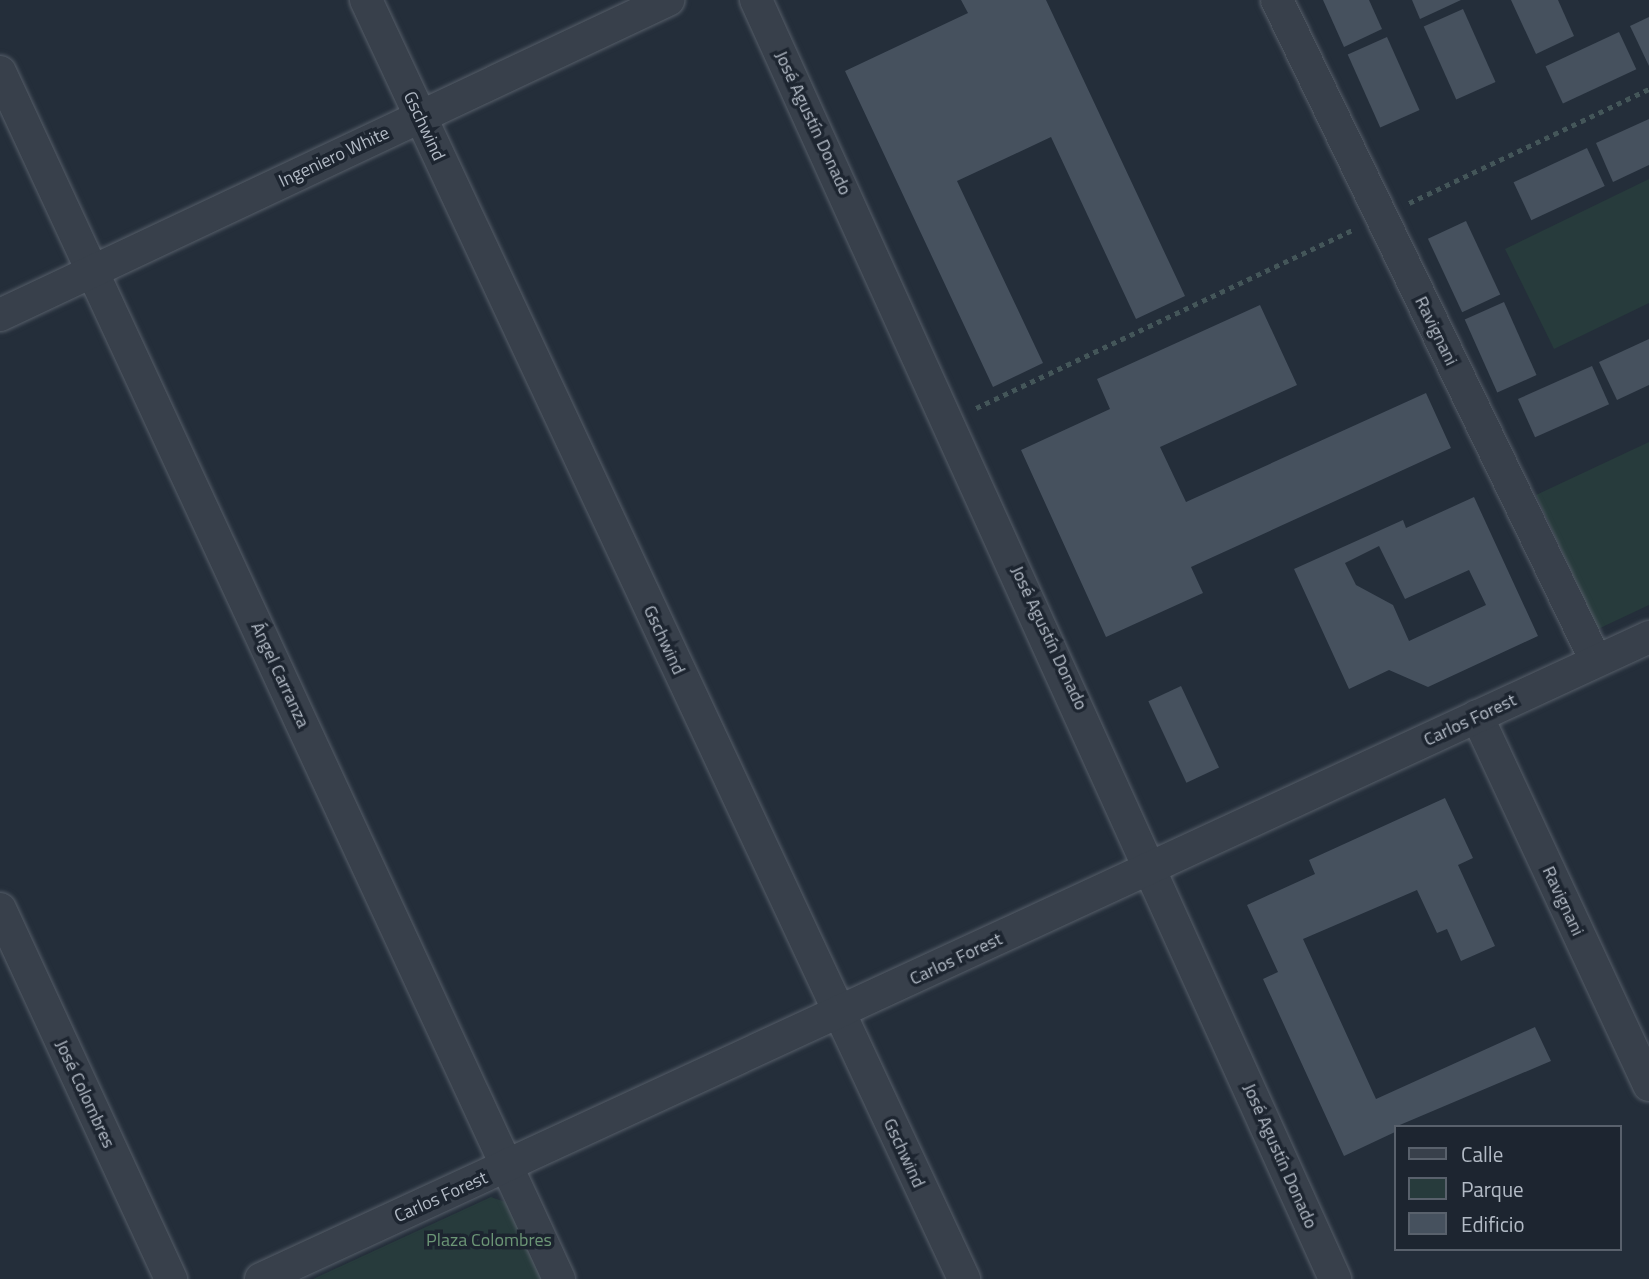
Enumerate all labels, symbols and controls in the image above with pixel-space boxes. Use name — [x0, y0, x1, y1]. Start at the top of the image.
street label: José Agustín Donado — [770, 48, 856, 198]
street label: Gschwind — [399, 88, 449, 164]
street label: Ingeniero White — [275, 122, 393, 192]
street label: Ravignani — [1410, 293, 1462, 369]
street label: José Agustín Donado — [1006, 563, 1092, 713]
street label: Gschwind — [639, 602, 689, 678]
street label: Ángel Carranza — [246, 619, 314, 731]
street label: Carlos Forest — [1420, 689, 1520, 751]
street label: Ravignani — [1538, 863, 1588, 939]
street label: Carlos Forest — [906, 928, 1006, 990]
street label: José Colombres — [51, 1036, 119, 1152]
street label: José Agustín Donado — [1238, 1080, 1322, 1232]
street label: Gschwind — [879, 1115, 929, 1191]
legend — [1394, 1125, 1621, 1251]
text: Calle — [1461, 1138, 1503, 1170]
street label: Carlos Forest — [391, 1167, 491, 1227]
text: Parque — [1461, 1173, 1524, 1205]
text: Edificio — [1461, 1208, 1525, 1240]
park label: Plaza Colombres — [426, 1229, 552, 1251]

